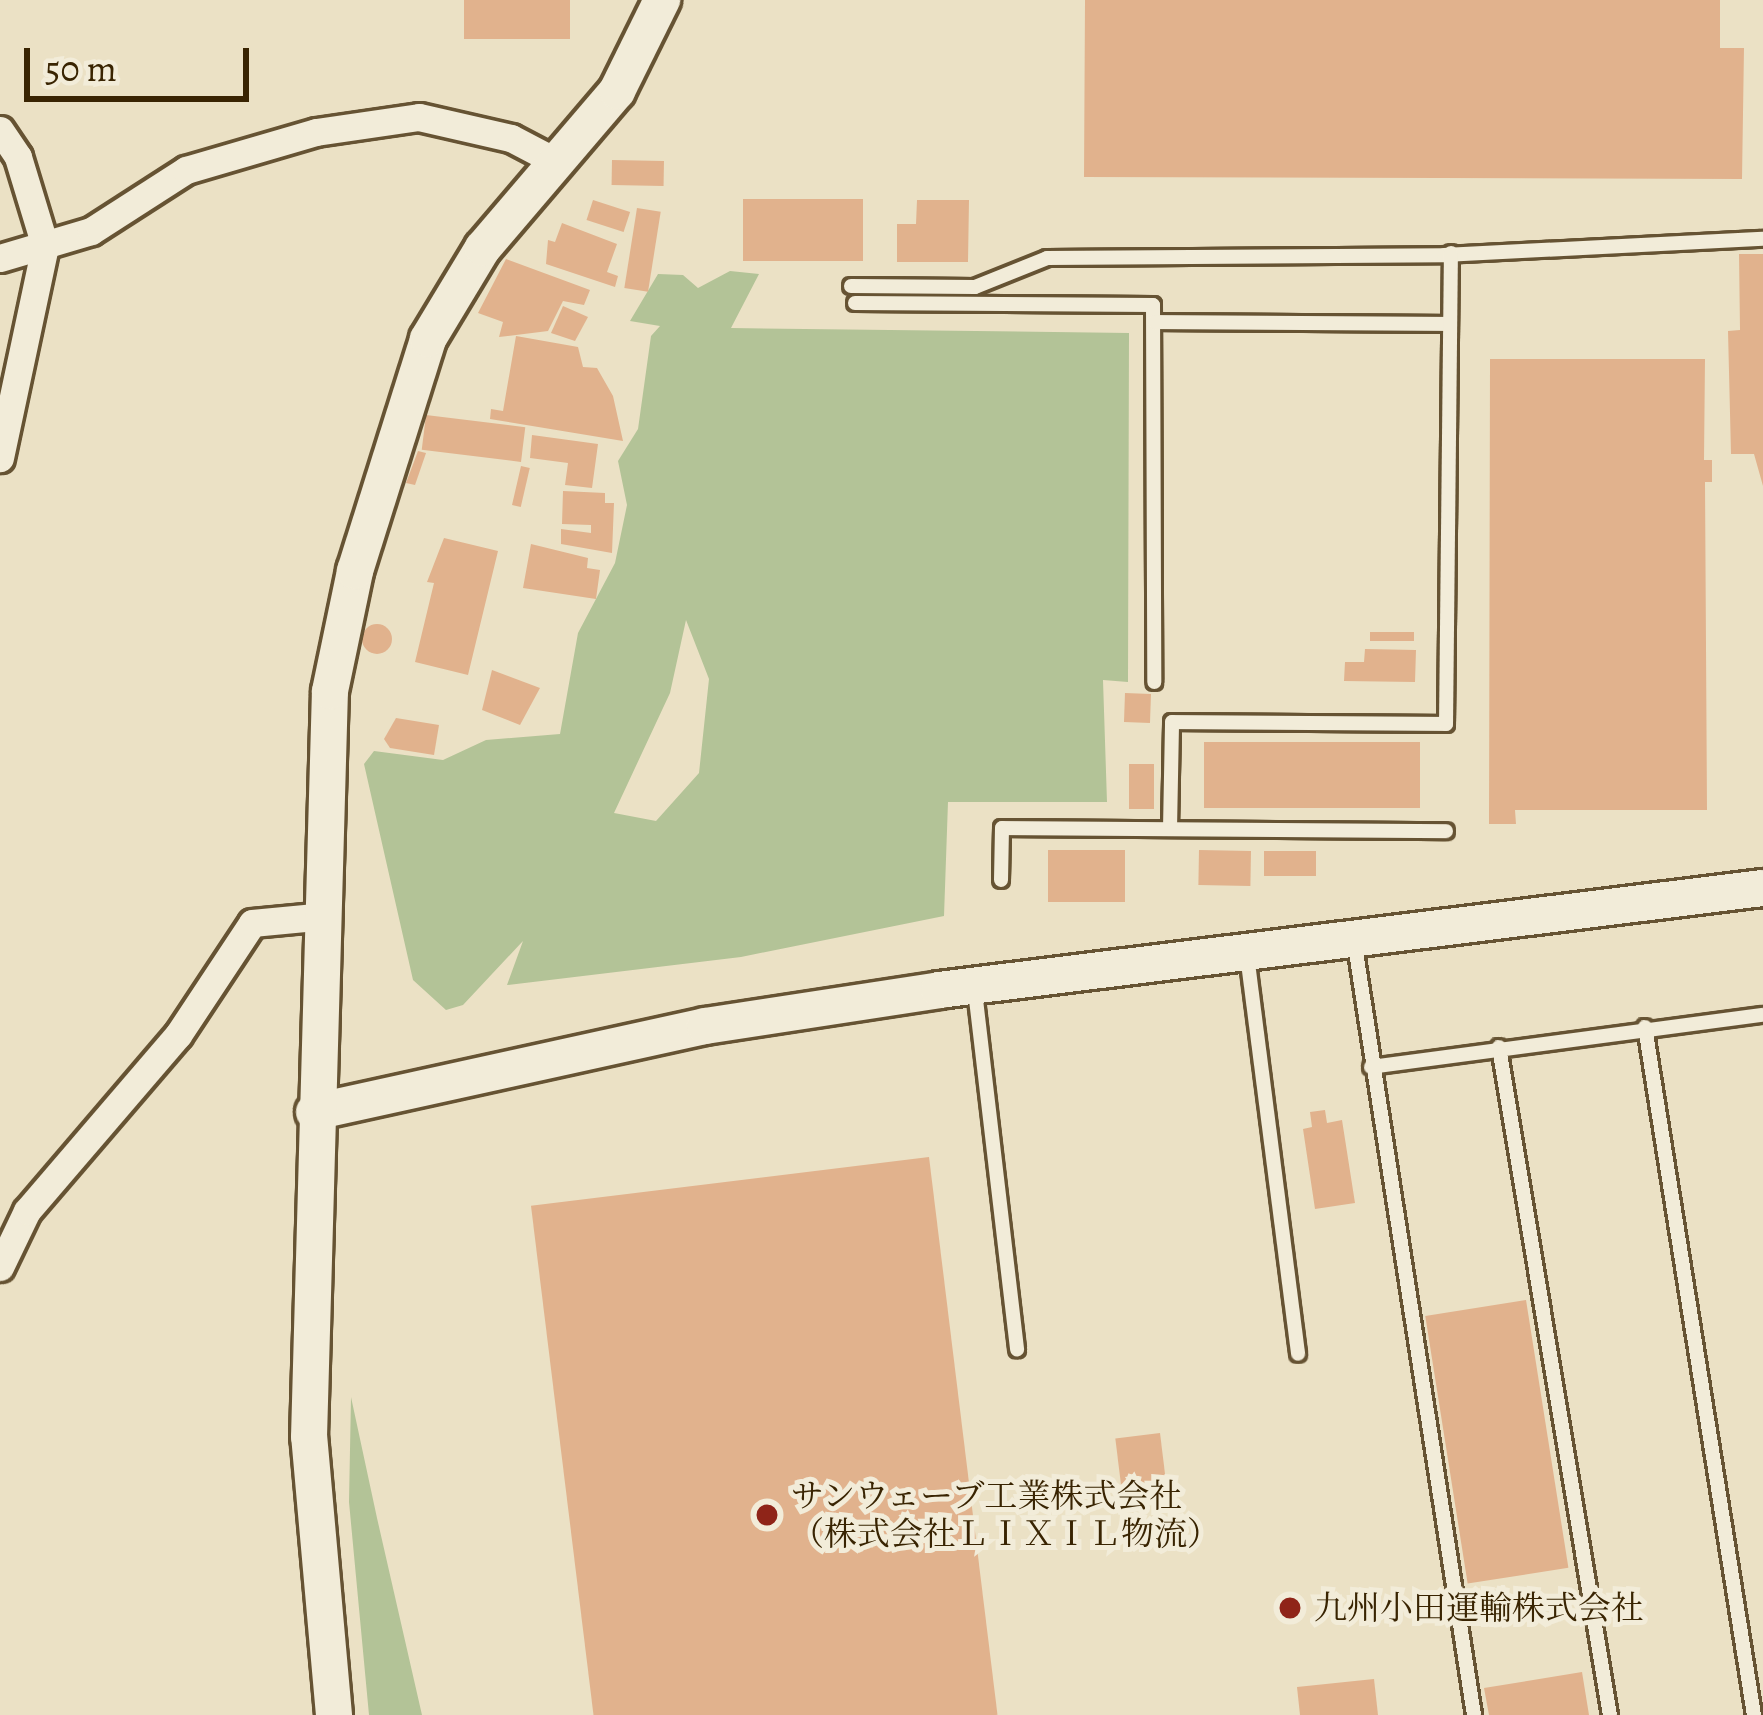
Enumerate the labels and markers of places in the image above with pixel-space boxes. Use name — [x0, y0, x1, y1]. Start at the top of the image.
place label: サンウェーブ工業株式会社 （株式会社ＬＩＸＩＬ物流） — [791, 1476, 1220, 1554]
marker: サンウェーブ工業株式会社 （株式会社ＬＩＸＩＬ物流） — [754, 1502, 780, 1528]
place label: 九州小田運輸株式会社 — [1314, 1588, 1644, 1628]
marker: 九州小田運輸株式会社 — [1277, 1595, 1303, 1621]

